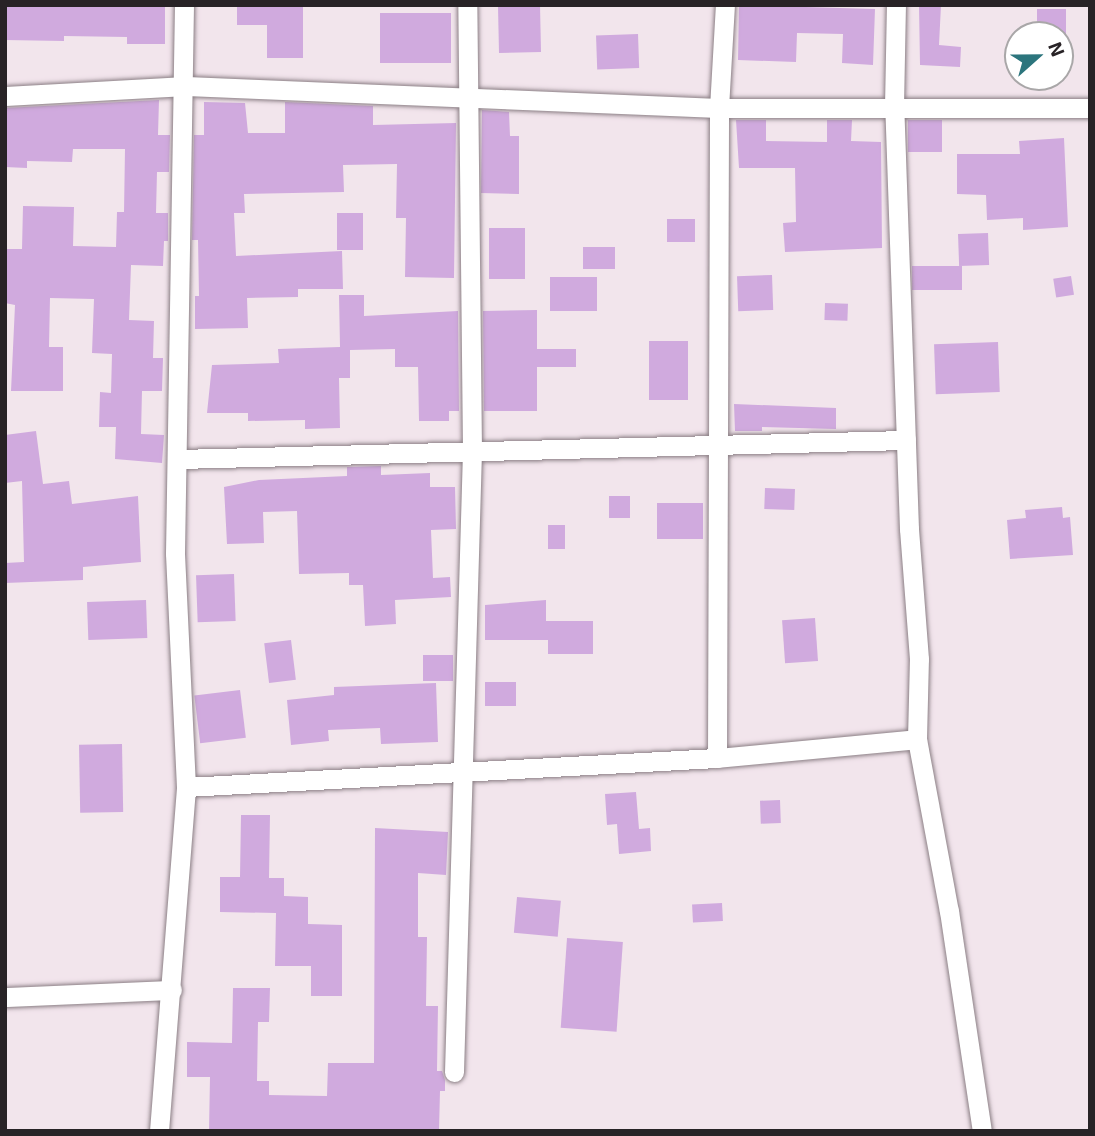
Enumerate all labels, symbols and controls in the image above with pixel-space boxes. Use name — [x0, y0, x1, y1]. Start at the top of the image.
north arrow — [1004, 21, 1074, 91]
text: N — [1044, 38, 1070, 60]

